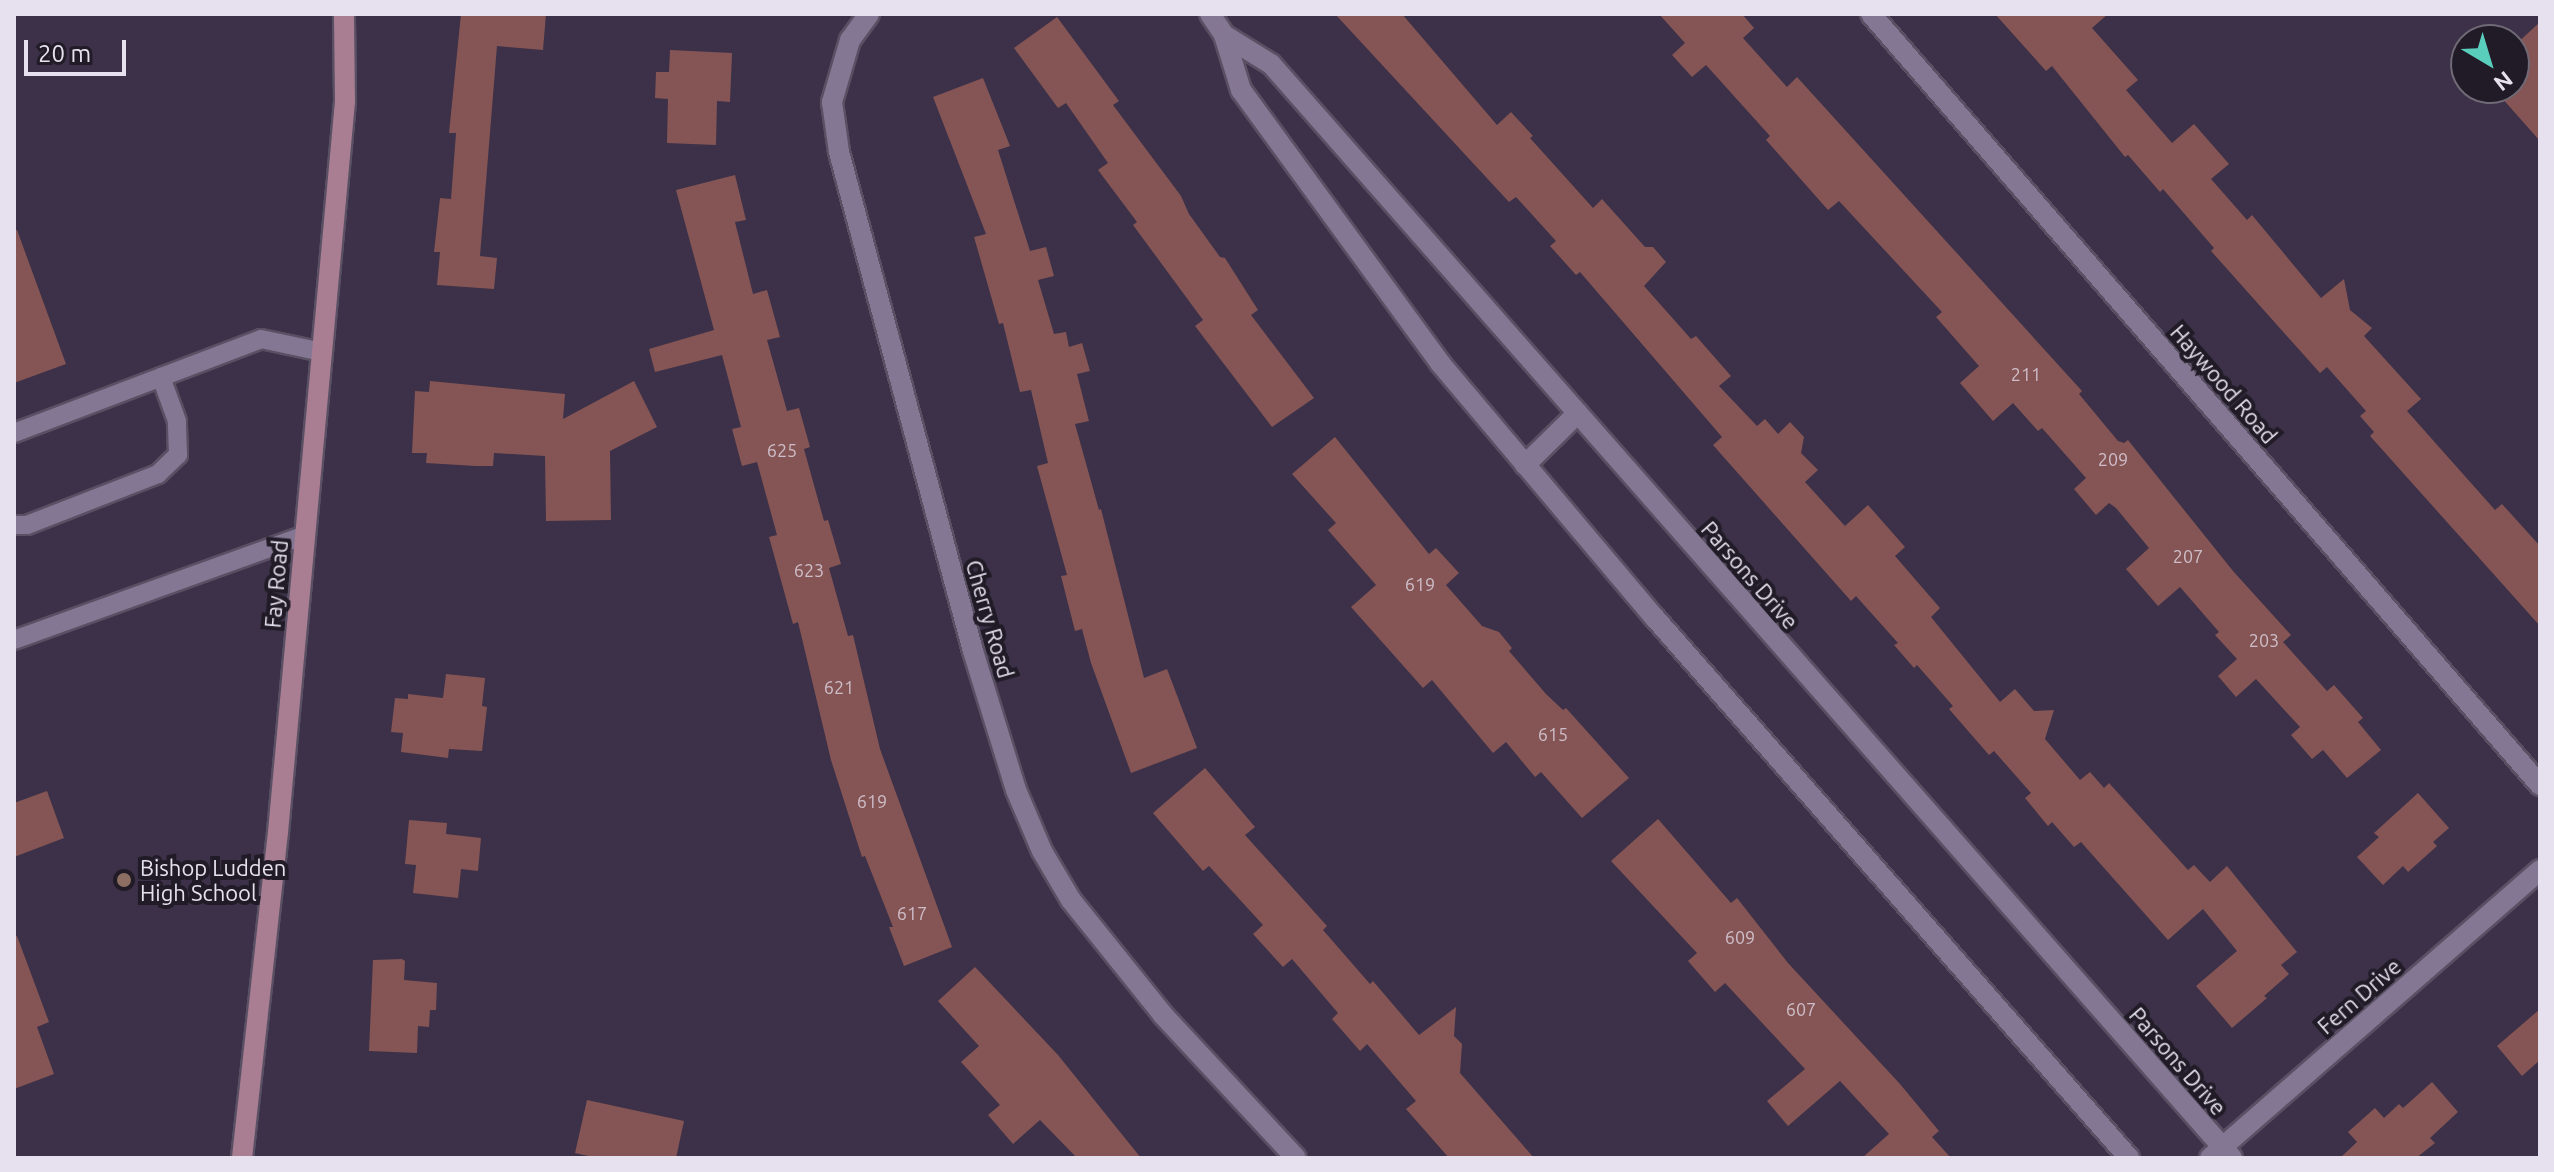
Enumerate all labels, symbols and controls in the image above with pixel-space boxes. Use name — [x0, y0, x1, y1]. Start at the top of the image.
scale bar — [28, 24, 130, 74]
north arrow — [2450, 24, 2530, 104]
text: 20 m — [38, 40, 91, 67]
text: N — [2490, 67, 2518, 97]
street label: Haywood Road — [2165, 319, 2283, 449]
house number: 211 — [2011, 363, 2041, 385]
house number: 625 — [767, 439, 797, 461]
house number: 209 — [2098, 448, 2128, 470]
street label: Parsons Drive — [1696, 516, 1804, 634]
street label: Fay Road — [259, 539, 293, 629]
house number: 207 — [2173, 545, 2203, 567]
street label: Cherry Road — [961, 557, 1019, 681]
house number: 623 — [794, 559, 824, 581]
house number: 619 — [1405, 573, 1435, 595]
house number: 203 — [2249, 629, 2279, 651]
house number: 621 — [824, 676, 854, 698]
house number: 615 — [1538, 723, 1568, 745]
house number: 619 — [857, 790, 887, 812]
place label: Bishop Ludden High School — [140, 854, 286, 906]
marker: Bishop Ludden High School — [115, 871, 133, 889]
house number: 617 — [897, 902, 927, 924]
house number: 609 — [1725, 926, 1755, 948]
street label: Fern Drive — [2312, 953, 2406, 1039]
house number: 607 — [1786, 998, 1816, 1020]
street label: Parsons Drive — [2124, 1002, 2232, 1120]

